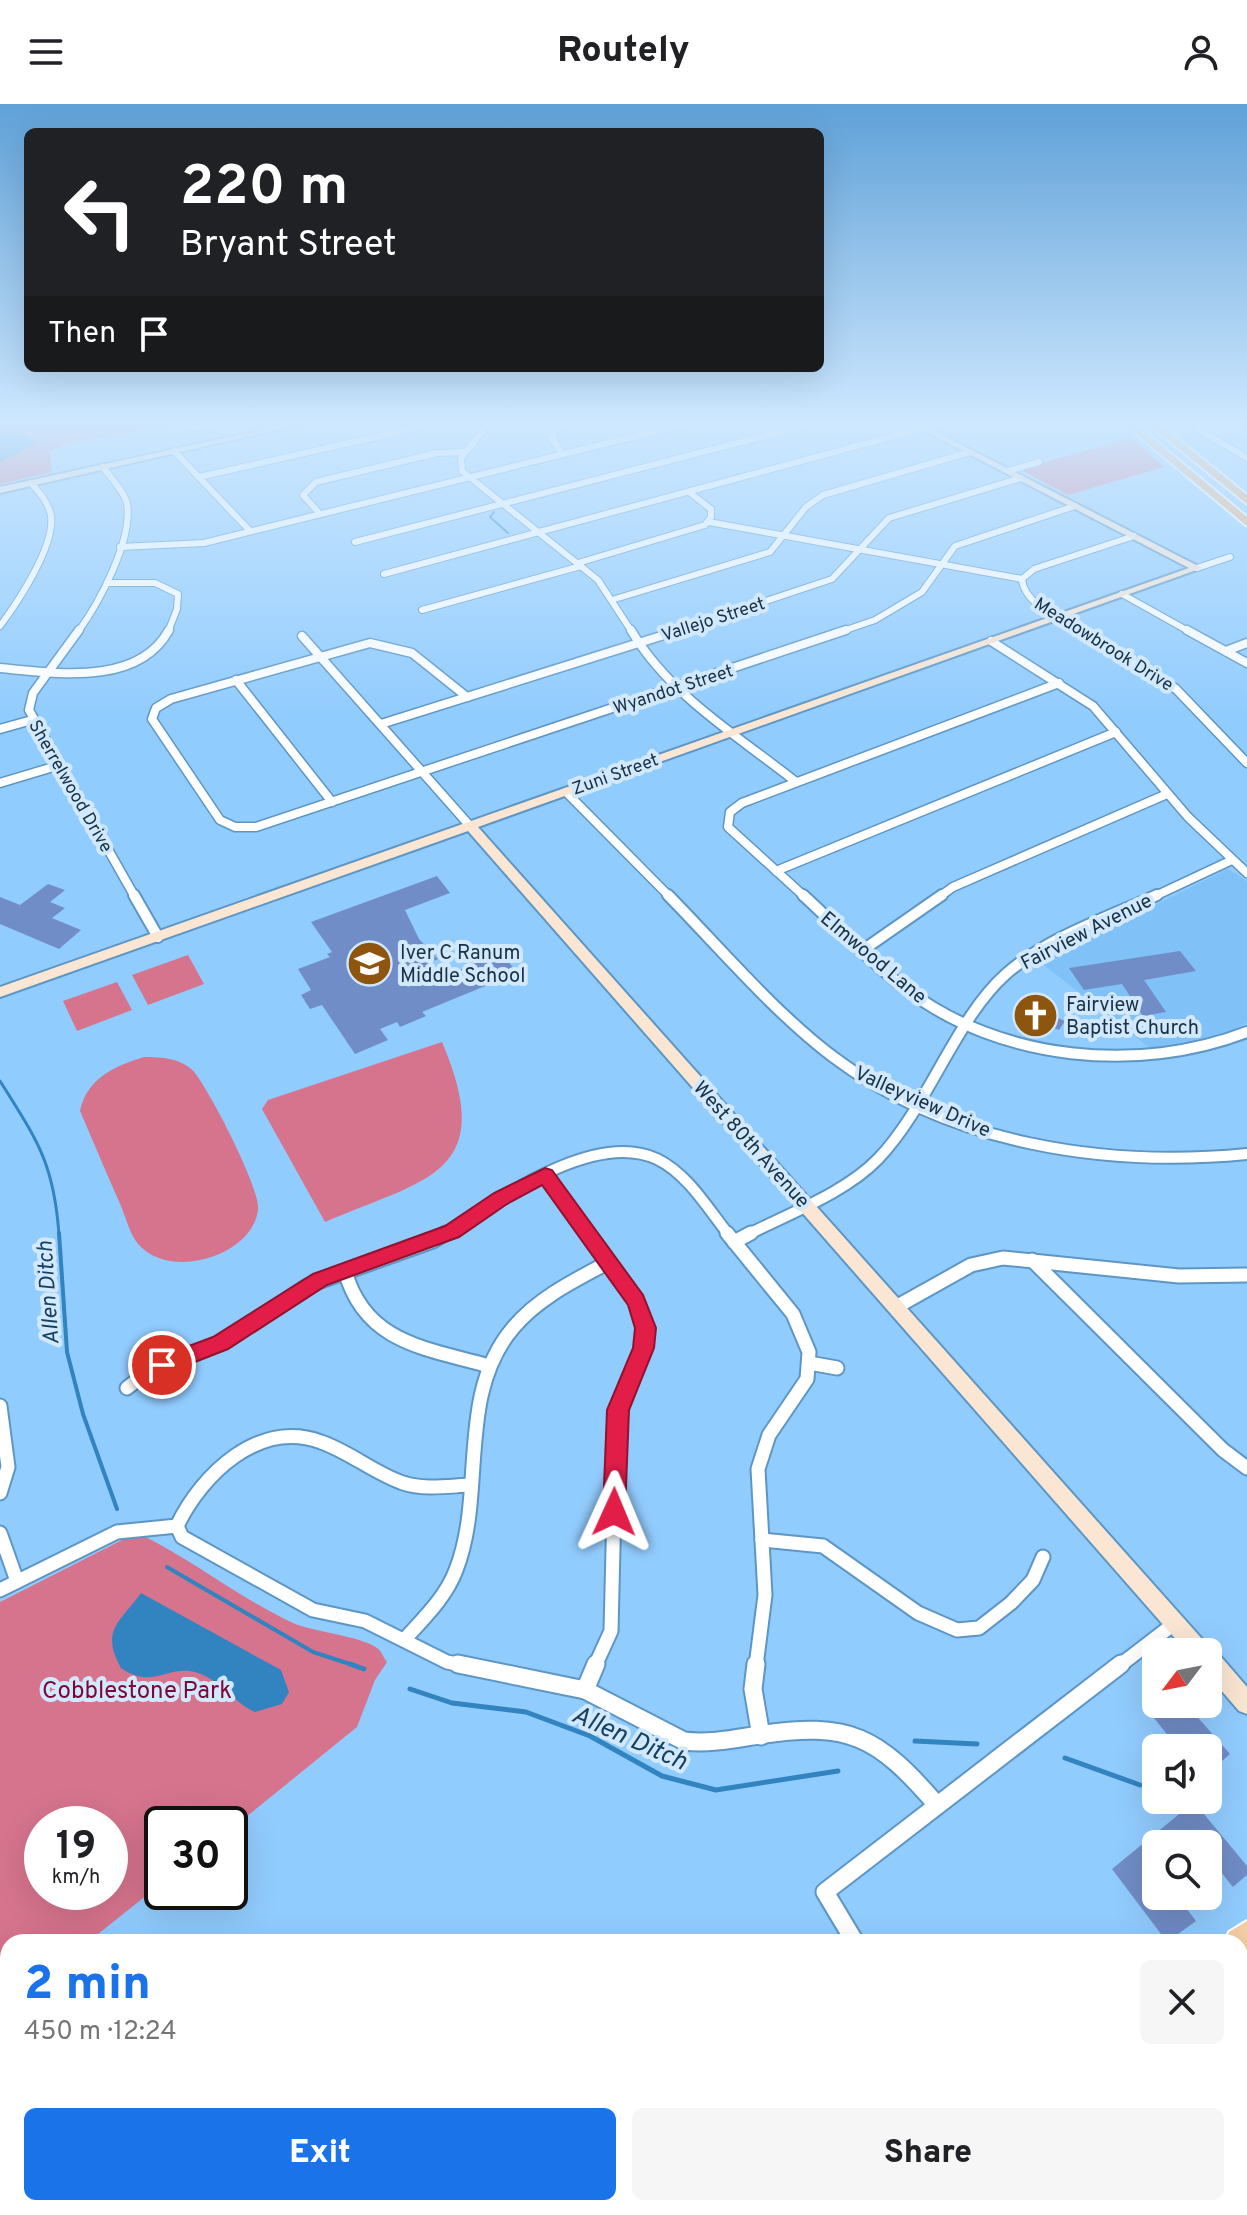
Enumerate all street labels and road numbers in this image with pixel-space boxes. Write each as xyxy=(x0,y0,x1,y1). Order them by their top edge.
street label: Vallejo Street xyxy=(659,593,768,648)
street label: Meadowbrook Drive xyxy=(1029,593,1177,697)
street label: Wyandot Street xyxy=(611,660,736,721)
street label: Sherrelwood Drive xyxy=(22,716,117,857)
street label: Zuni Street xyxy=(569,749,662,802)
street label: Fairview Avenue xyxy=(1017,888,1157,977)
street label: Elmwood Lane xyxy=(814,906,931,1011)
street label: Valleyview Drive xyxy=(850,1061,994,1144)
street label: West 80th Avenue xyxy=(687,1076,815,1214)

